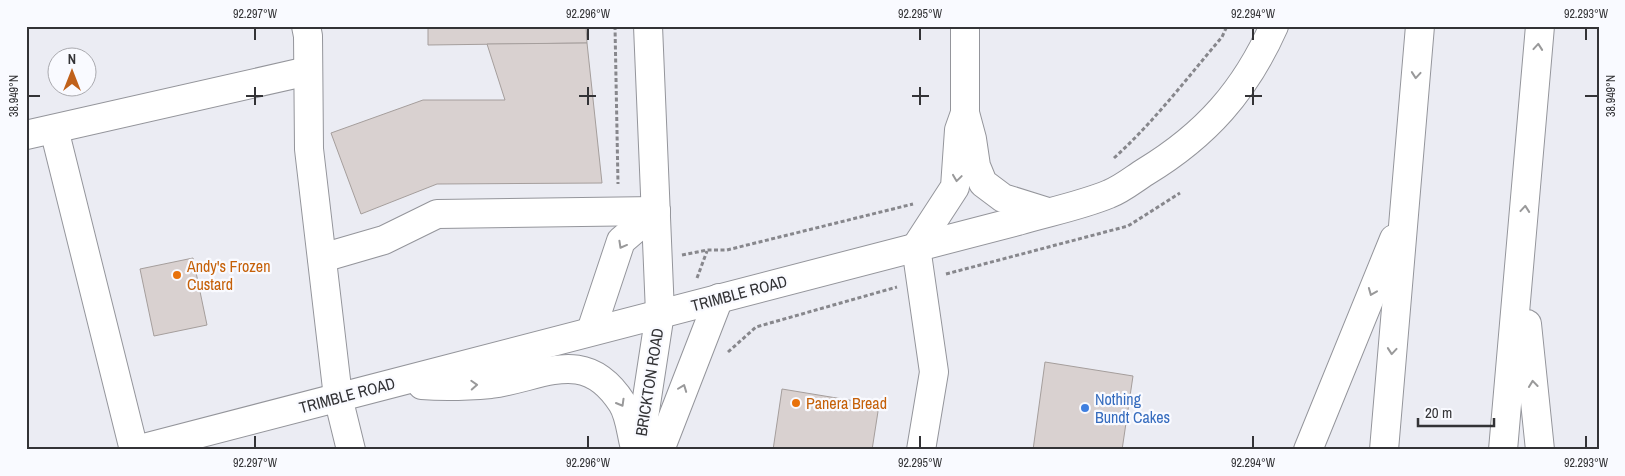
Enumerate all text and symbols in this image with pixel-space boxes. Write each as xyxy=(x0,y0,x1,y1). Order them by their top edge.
text: 92.297°W xyxy=(233,6,278,22)
text: 92.296°W xyxy=(566,6,611,22)
text: 92.295°W xyxy=(898,6,943,22)
text: 92.294°W xyxy=(1231,6,1276,22)
text: 92.293°W xyxy=(1564,6,1609,22)
one-way arrow xyxy=(1533,43,1544,51)
north arrow xyxy=(48,48,98,98)
text: N xyxy=(68,50,76,68)
one-way arrow xyxy=(1410,71,1421,79)
text: 38.949°N xyxy=(6,75,22,117)
text: 38.949°N xyxy=(1603,75,1619,117)
one-way arrow xyxy=(952,174,963,182)
one-way arrow xyxy=(1519,205,1530,213)
one-way arrow xyxy=(618,239,628,248)
place label: Andy's Frozen Custard xyxy=(186,255,270,295)
marker: Andy's Frozen Custard xyxy=(171,269,183,281)
street label: TRIMBLE ROAD xyxy=(689,270,789,316)
one-way arrow xyxy=(1368,288,1378,296)
street label: BRICKTON ROAD xyxy=(630,326,668,438)
one-way arrow xyxy=(1387,347,1398,355)
street label: TRIMBLE ROAD xyxy=(297,372,397,418)
one-way arrow xyxy=(470,379,478,390)
one-way arrow xyxy=(1528,380,1539,388)
one-way arrow xyxy=(677,384,687,392)
place label: Nothing Bundt Cakes xyxy=(1095,388,1170,428)
place label: Panera Bread xyxy=(806,392,887,414)
scale bar xyxy=(1418,396,1494,428)
marker: Panera Bread xyxy=(790,397,802,409)
one-way arrow xyxy=(614,398,624,407)
marker: Nothing Bundt Cakes xyxy=(1079,402,1091,414)
text: 20 m xyxy=(1425,402,1452,423)
text: 92.297°W xyxy=(233,455,278,471)
text: 92.296°W xyxy=(566,455,611,471)
text: 92.295°W xyxy=(898,455,943,471)
text: 92.294°W xyxy=(1231,455,1276,471)
text: 92.293°W xyxy=(1564,455,1609,471)

